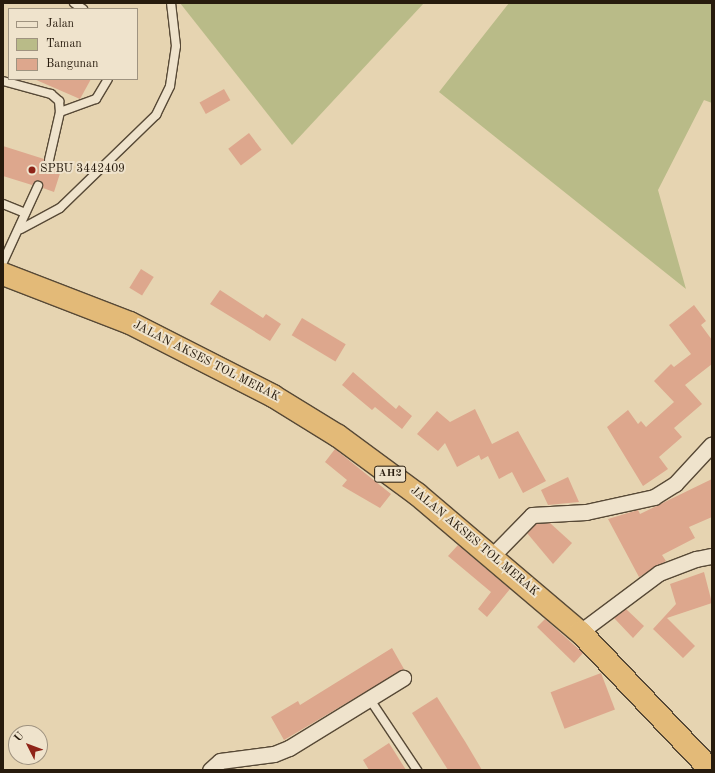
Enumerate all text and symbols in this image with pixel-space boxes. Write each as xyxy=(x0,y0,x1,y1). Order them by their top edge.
legend xyxy=(8,8,138,80)
text: Jalan xyxy=(46,18,74,30)
text: Taman xyxy=(46,38,82,50)
text: Bangunan xyxy=(46,58,98,70)
place label: SPBU 3442409 xyxy=(40,163,125,177)
marker: SPBU 3442409 xyxy=(27,165,37,175)
street label: JALAN AKSES TOL MERAK xyxy=(130,319,282,405)
road number: AH2 xyxy=(374,465,406,483)
street label: JALAN AKSES TOL MERAK xyxy=(407,484,541,600)
north arrow xyxy=(8,725,48,765)
text: U xyxy=(12,730,26,744)

